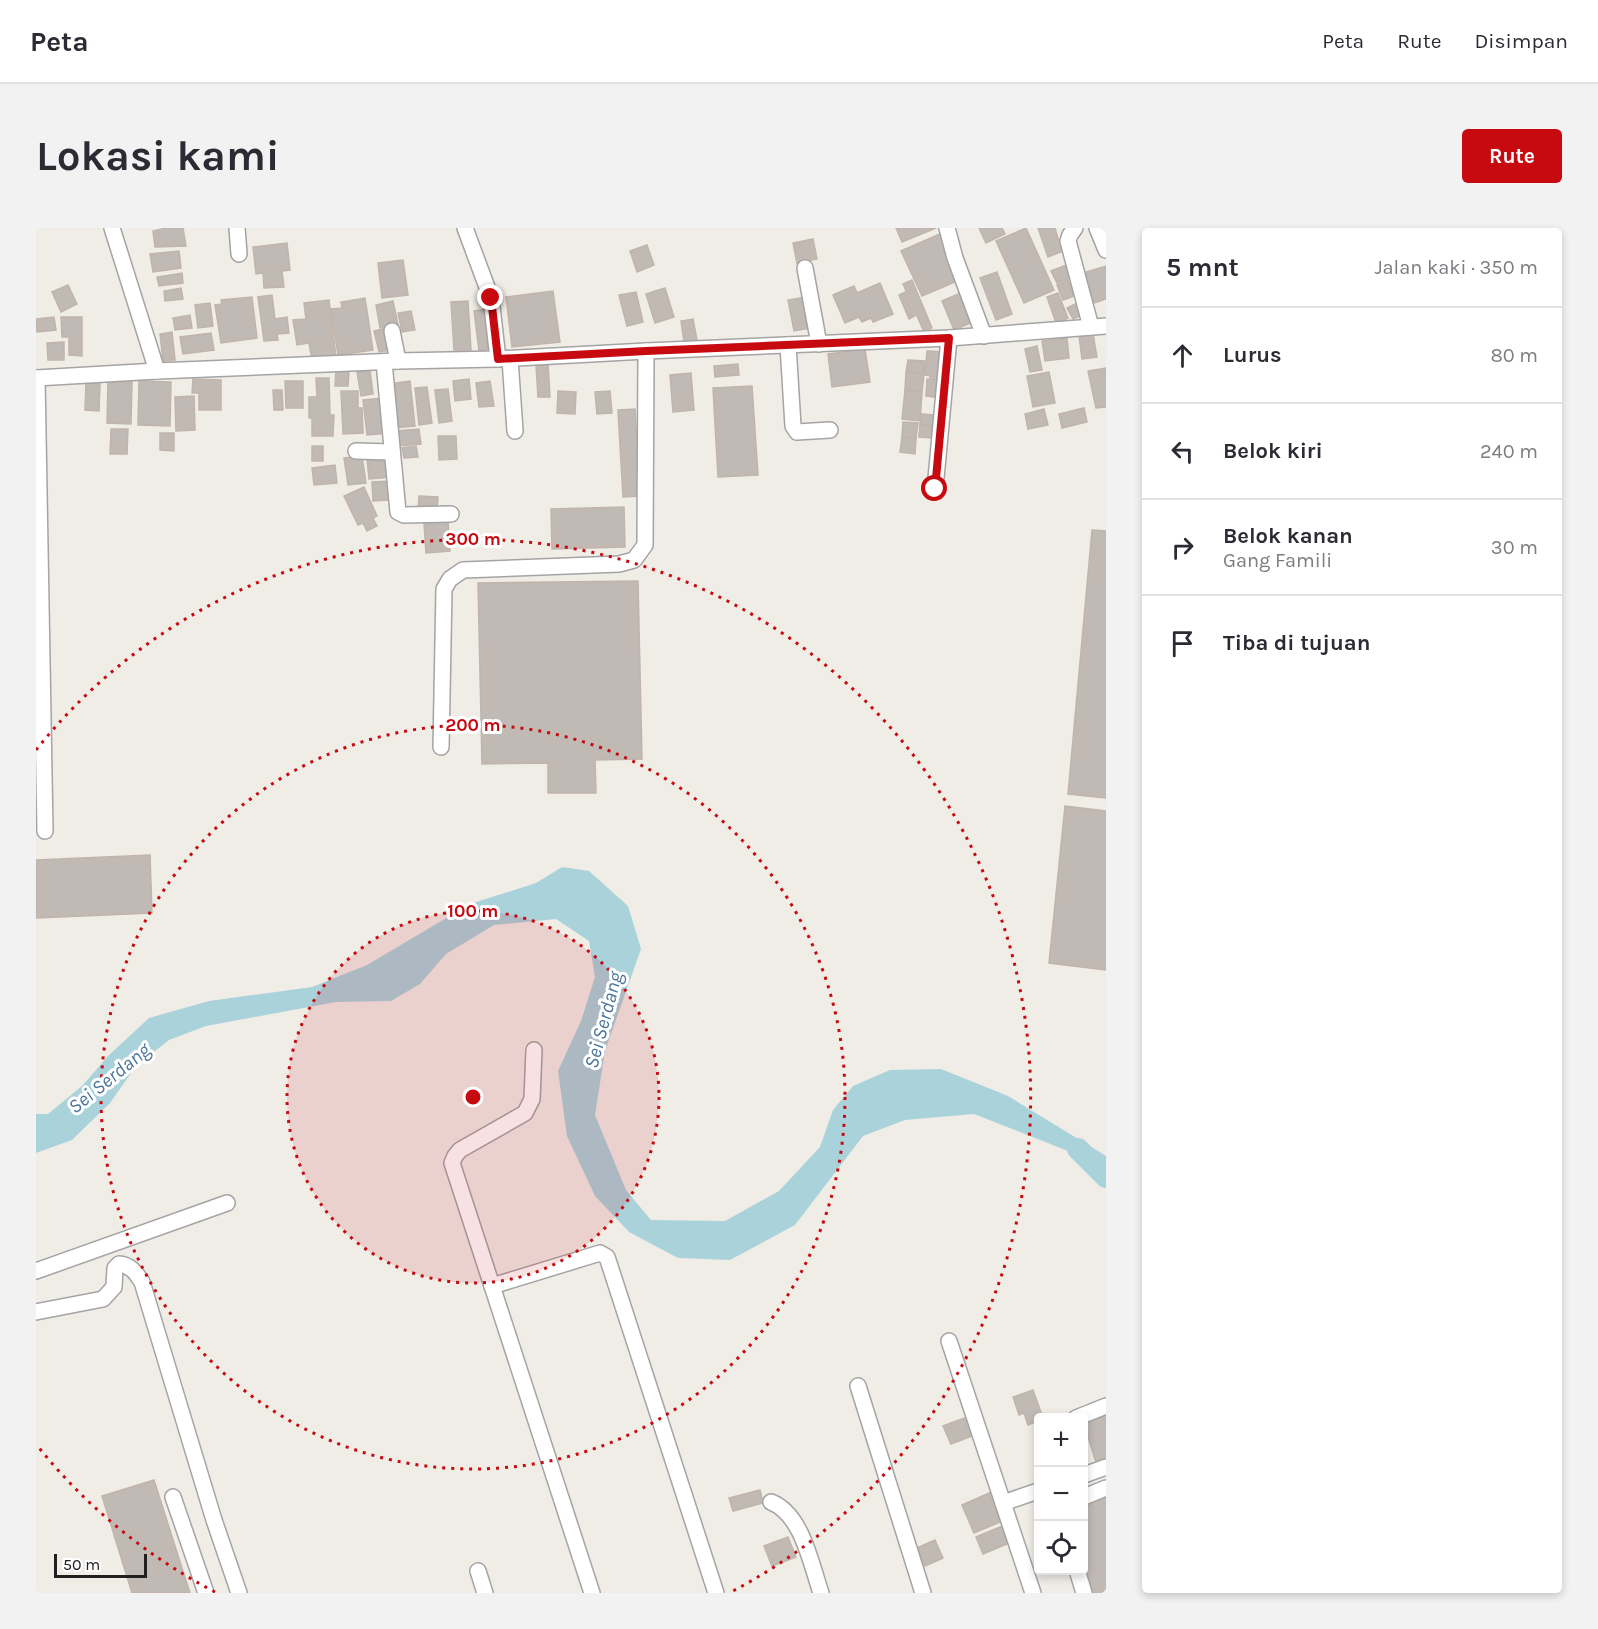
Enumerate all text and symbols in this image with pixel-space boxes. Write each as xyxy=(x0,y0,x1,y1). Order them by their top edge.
text: Peta xyxy=(30,25,89,58)
text: Peta xyxy=(1322,29,1364,53)
text: Rute xyxy=(1397,29,1441,53)
text: Disimpan xyxy=(1474,29,1568,53)
button: Rute xyxy=(1462,129,1562,183)
text: Lokasi kami xyxy=(36,131,280,181)
text: 5 mnt xyxy=(1166,252,1239,283)
text: Jalan kaki · 350 m xyxy=(1374,256,1538,279)
route end xyxy=(477,284,503,310)
icon: ahead xyxy=(1166,339,1199,372)
text: Lurus xyxy=(1223,342,1282,368)
text: 80 m xyxy=(1490,344,1538,367)
icon: left xyxy=(1166,435,1199,468)
text: Belok kiri xyxy=(1223,438,1323,464)
text: 240 m xyxy=(1480,440,1538,463)
route start xyxy=(921,475,947,501)
text: Belok kanan xyxy=(1223,523,1353,549)
text: 300 m xyxy=(445,528,501,550)
icon: right xyxy=(1166,531,1199,564)
text: 30 m xyxy=(1491,536,1538,559)
text: Gang Famili xyxy=(1223,549,1332,572)
icon: arrive xyxy=(1166,627,1199,660)
text: Tiba di tujuan xyxy=(1223,630,1370,656)
text: 200 m xyxy=(445,714,501,736)
text: 100 m xyxy=(448,900,498,922)
water label: Sei Serdang xyxy=(580,969,628,1071)
water label: Sei Serdang xyxy=(64,1038,156,1118)
centre of rings xyxy=(463,1087,483,1107)
map controls xyxy=(1034,1413,1088,1575)
button: + xyxy=(1034,1413,1088,1467)
button: − xyxy=(1034,1467,1088,1521)
button: locate xyxy=(1034,1521,1088,1575)
scale bar xyxy=(54,1551,147,1578)
text: 50 m xyxy=(63,1555,100,1574)

